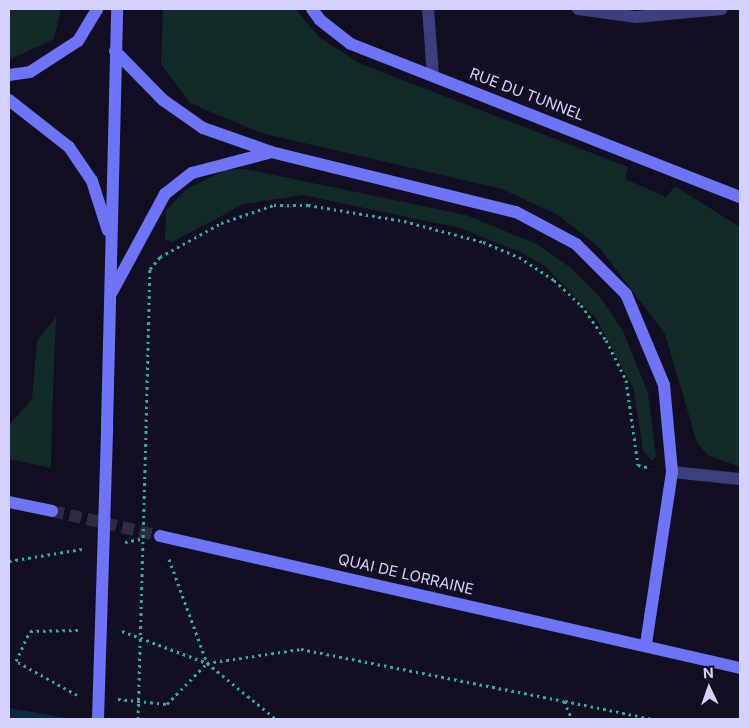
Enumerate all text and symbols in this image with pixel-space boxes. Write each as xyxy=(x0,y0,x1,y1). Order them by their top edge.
street label: RUE DU TUNNEL xyxy=(467,64,587,124)
street label: QUAI DE LORRAINE xyxy=(336,550,476,598)
north arrow xyxy=(684,663,734,713)
text: N xyxy=(702,664,714,681)

